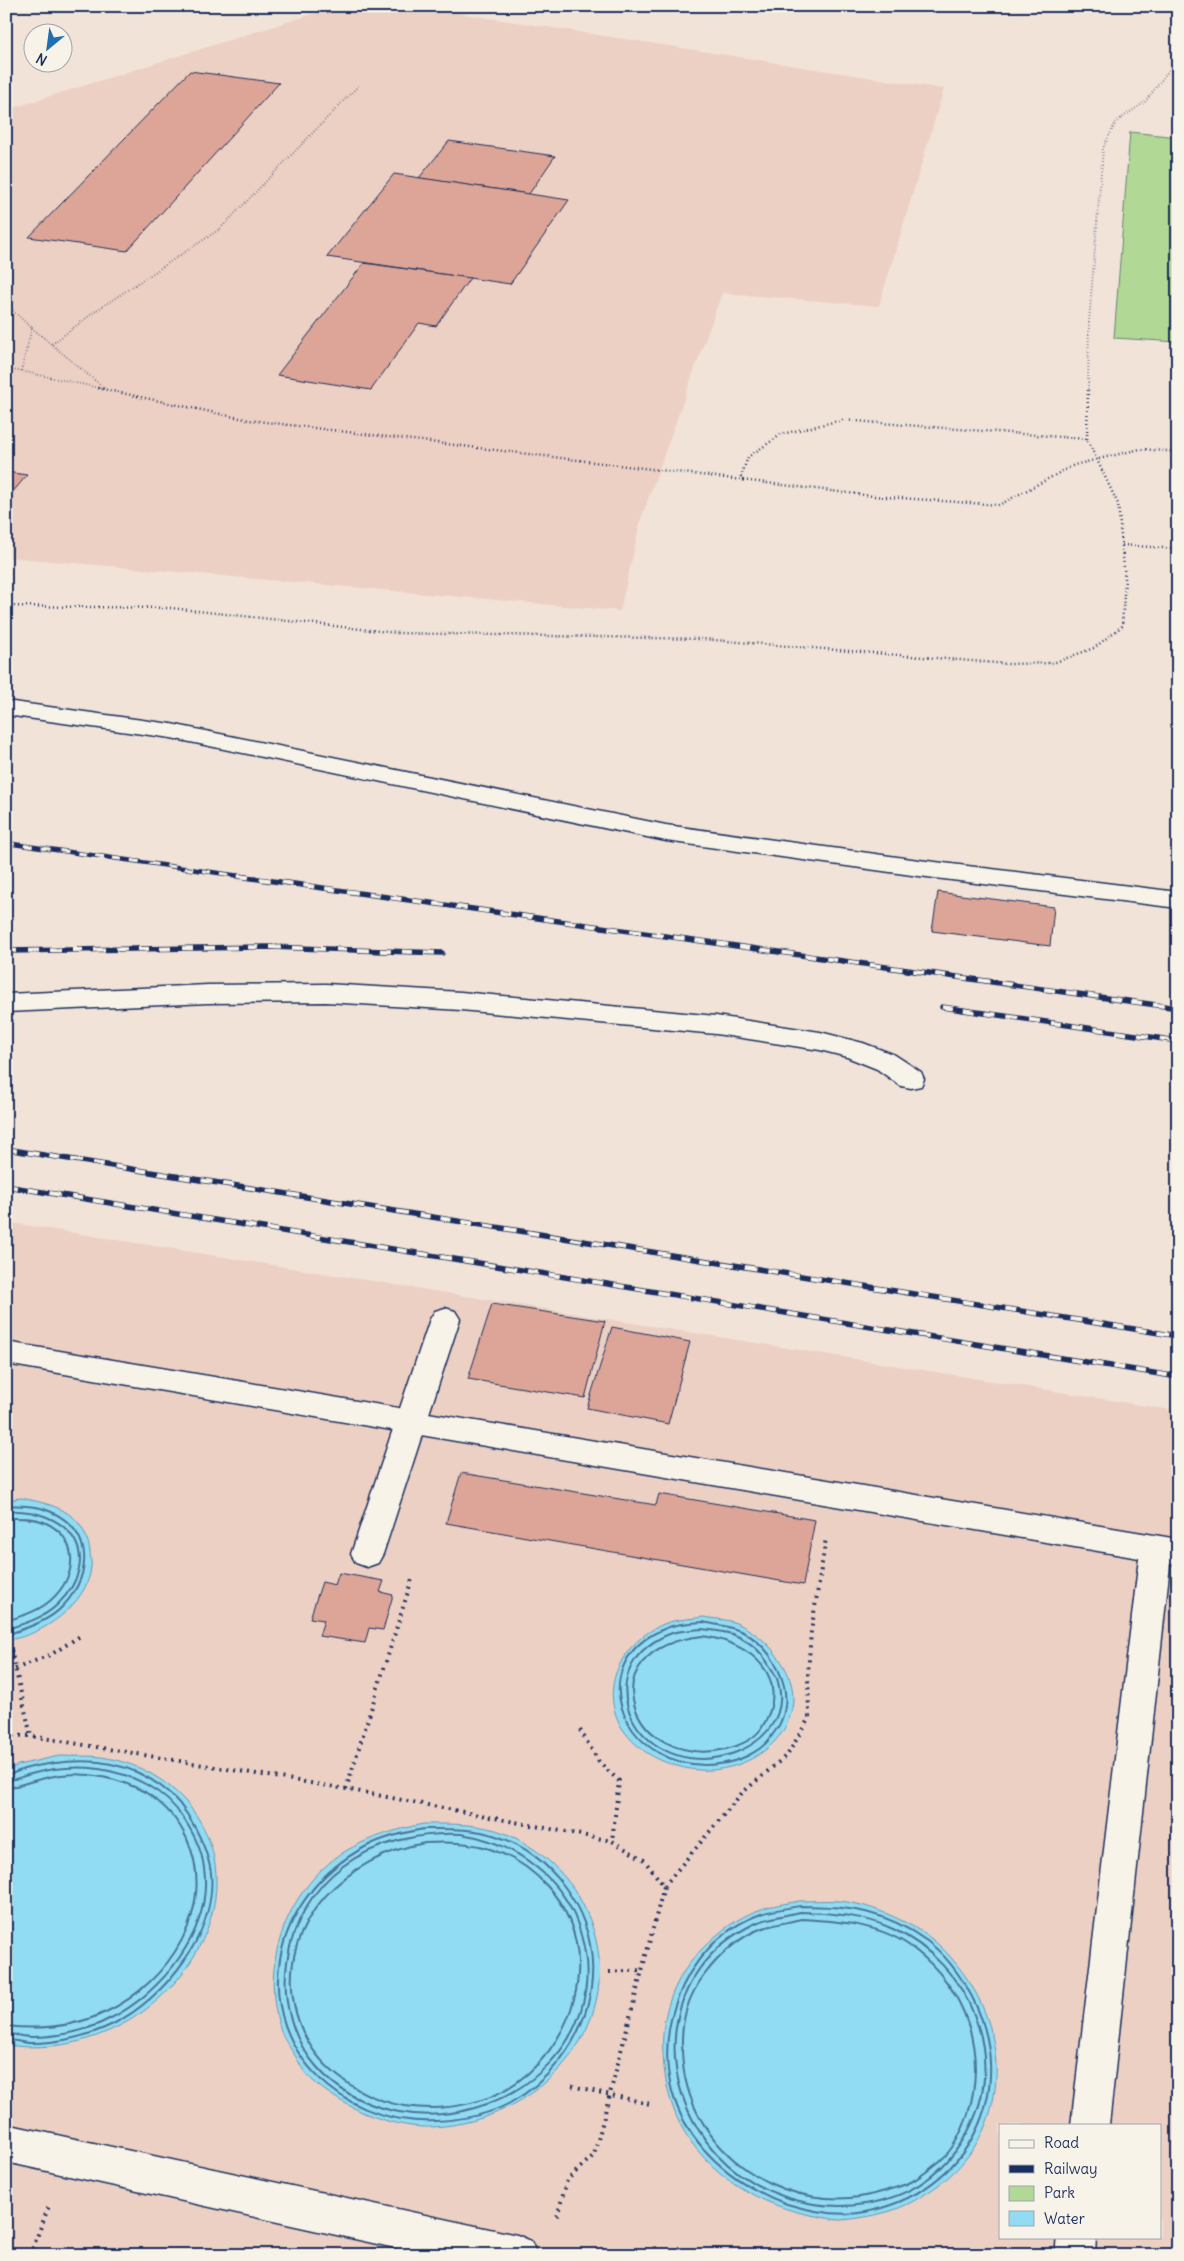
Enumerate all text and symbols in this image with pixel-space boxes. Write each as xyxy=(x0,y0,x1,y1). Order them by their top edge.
north arrow xyxy=(22,22,72,72)
text: N xyxy=(33,49,50,70)
legend xyxy=(999,2124,1162,2238)
text: Road xyxy=(1044,2133,1079,2152)
text: Railway xyxy=(1044,2159,1098,2178)
text: Park xyxy=(1044,2183,1075,2202)
text: Water xyxy=(1044,2209,1085,2228)

